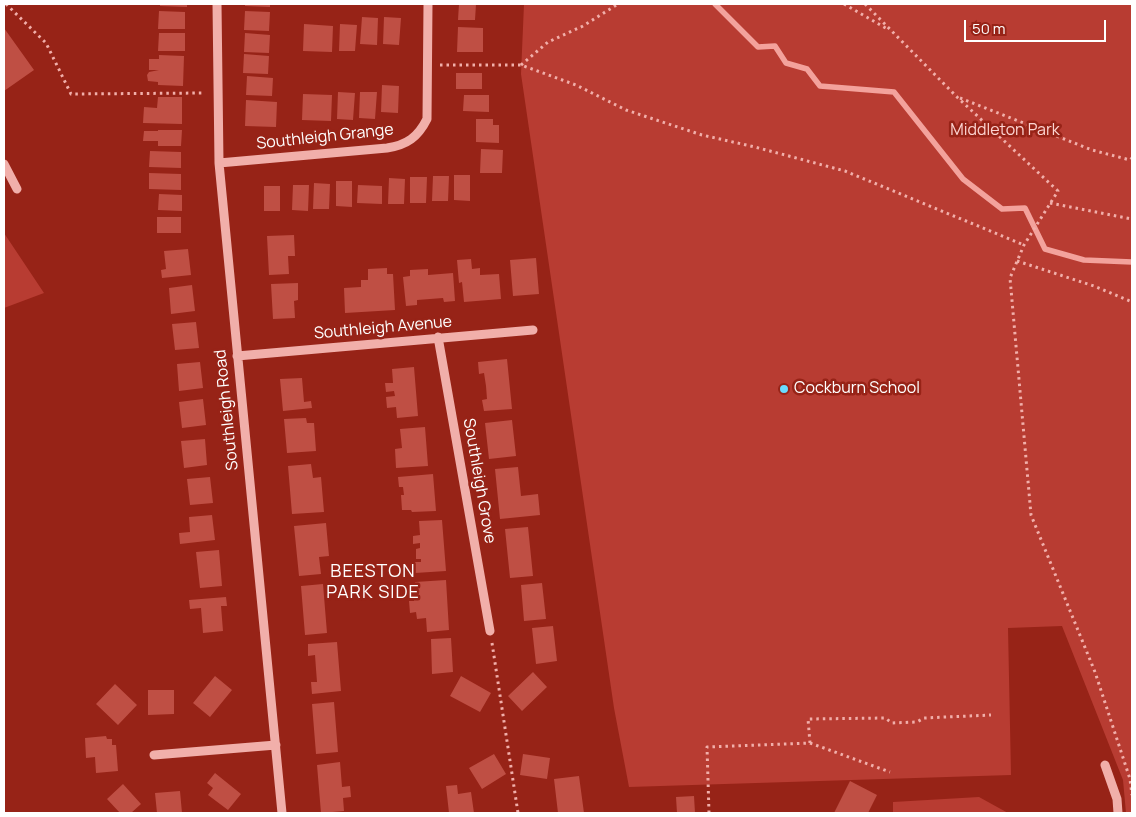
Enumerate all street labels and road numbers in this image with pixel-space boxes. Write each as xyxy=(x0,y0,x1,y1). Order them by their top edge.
street label: Southleigh Grange xyxy=(256,120,394,154)
street label: Southleigh Avenue xyxy=(313,312,453,344)
street label: Southleigh Road xyxy=(211,348,243,472)
street label: Southleigh Grove xyxy=(459,417,499,545)

